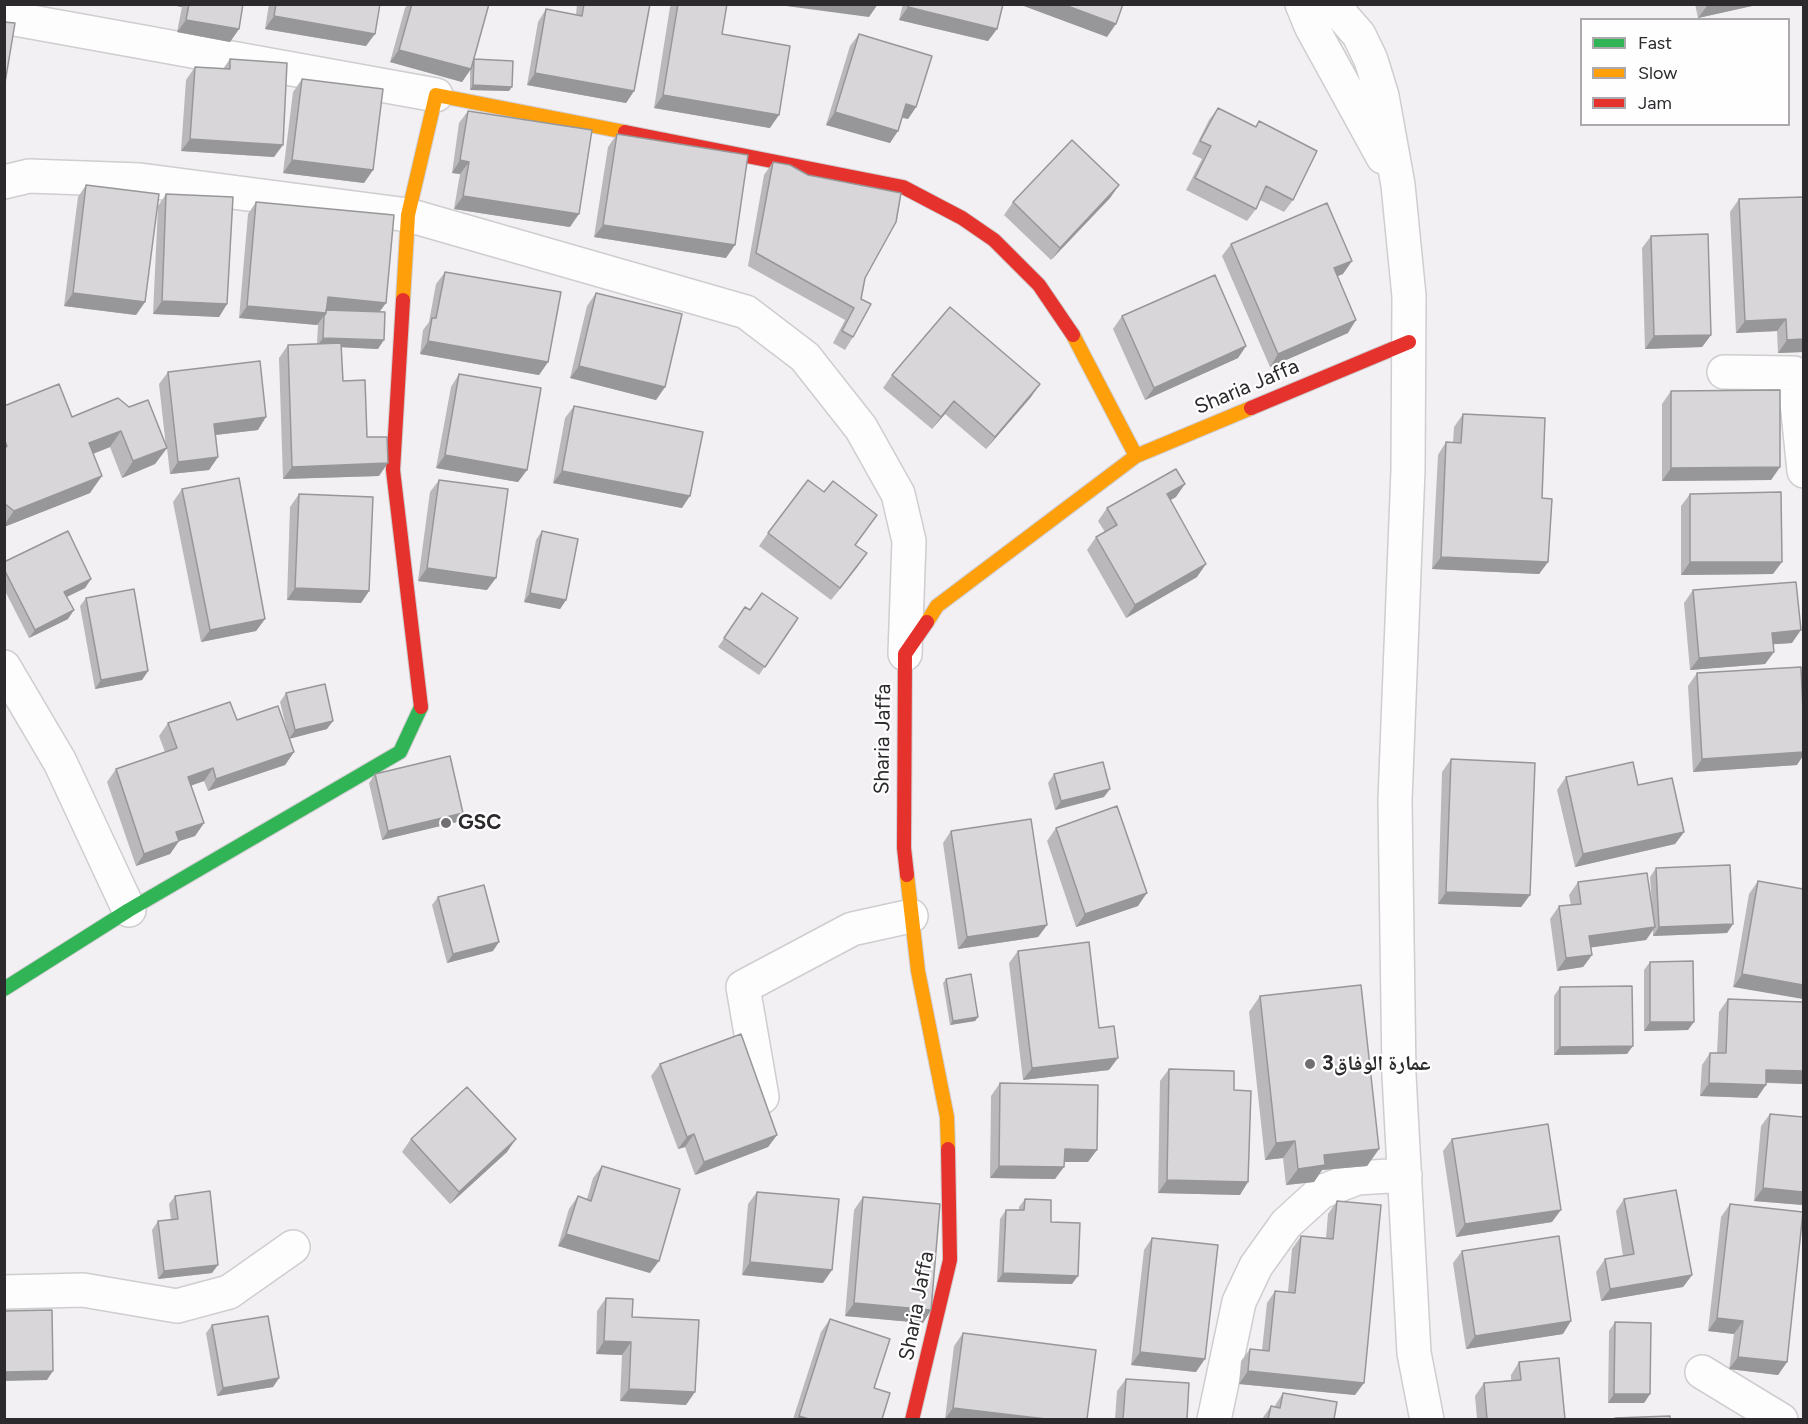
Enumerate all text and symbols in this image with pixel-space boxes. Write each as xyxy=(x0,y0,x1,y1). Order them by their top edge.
legend xyxy=(1580,18,1790,126)
text: Fast xyxy=(1638,32,1672,54)
text: Slow xyxy=(1638,62,1677,84)
text: Jam xyxy=(1638,92,1672,114)
street label: Sharia Jaffa xyxy=(1191,354,1303,420)
street label: Sharia Jaffa xyxy=(869,683,897,795)
place label: GSC xyxy=(458,810,502,836)
marker: GSC xyxy=(439,816,453,830)
place label: عمارة الوفاق3 xyxy=(1322,1051,1431,1077)
marker: عمارة الوفاق3 xyxy=(1303,1057,1317,1071)
street label: Sharia Jaffa xyxy=(894,1249,940,1363)

